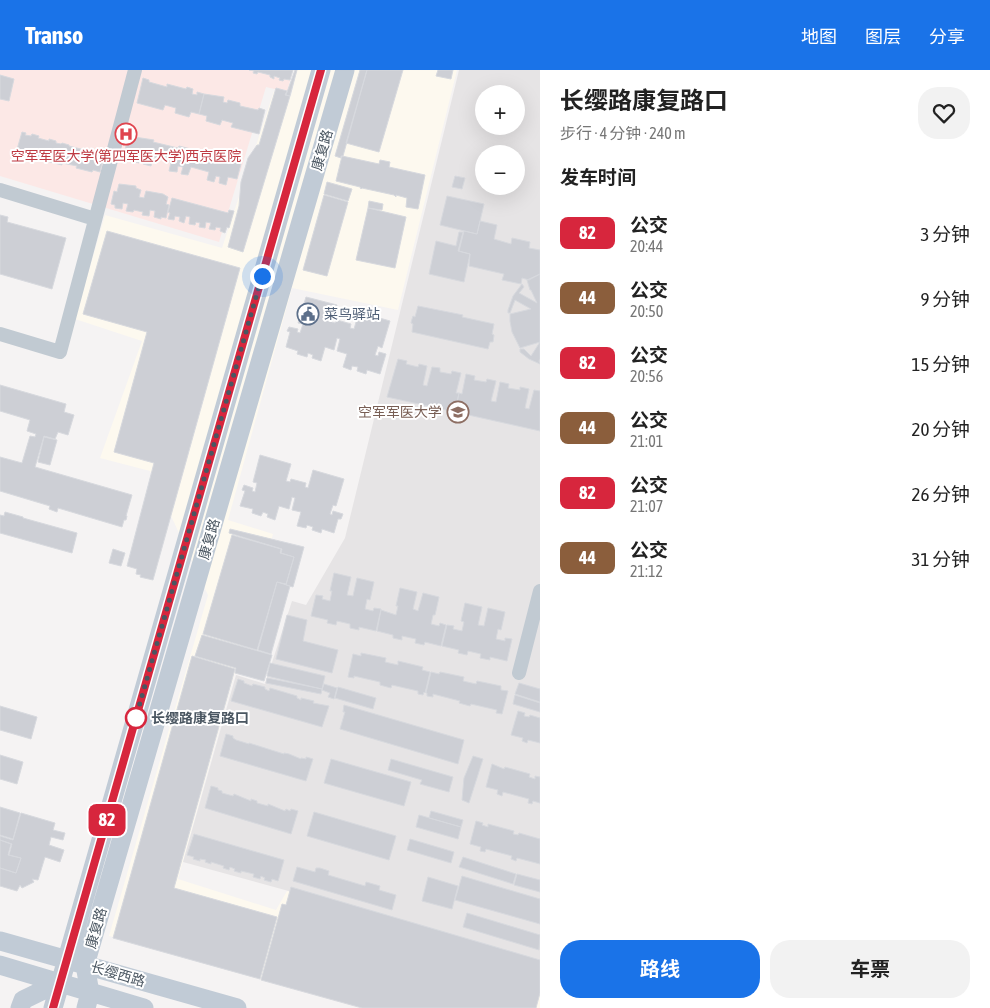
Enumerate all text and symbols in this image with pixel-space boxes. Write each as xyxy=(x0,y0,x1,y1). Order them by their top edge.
text: Transo xyxy=(25,22,83,49)
text: 地图 xyxy=(801,26,837,47)
text: 图层 xyxy=(865,26,901,47)
text: 分享 xyxy=(929,26,965,47)
map controls xyxy=(475,85,525,195)
button: + xyxy=(475,85,525,135)
text: 长缨路康复路口 xyxy=(560,87,728,114)
button: heart xyxy=(918,87,970,139)
hospital icon: 空军军医大学(第四军医大学)西京医院 xyxy=(114,122,138,146)
text: 步行 · 4 分钟 · 240 m xyxy=(560,124,686,142)
street label: 康复路 xyxy=(309,128,335,172)
button: − xyxy=(475,145,525,195)
place label: 空军军医大学(第四军医大学)西京医院 xyxy=(11,148,241,164)
text: 发车时间 xyxy=(560,166,636,188)
text: 公交 xyxy=(630,214,668,236)
text: 82 xyxy=(579,222,596,243)
text: 3 分钟 xyxy=(920,223,970,245)
text: 20:44 xyxy=(630,237,663,255)
your location xyxy=(250,264,275,289)
text: 公交 xyxy=(630,279,668,301)
text: 44 xyxy=(579,287,596,308)
text: 9 分钟 xyxy=(920,288,970,310)
public building icon: 菜鸟驿站 xyxy=(296,302,320,326)
text: 20:50 xyxy=(630,302,663,320)
place label: 菜鸟驿站 xyxy=(324,306,380,322)
text: 公交 xyxy=(630,344,668,366)
text: 82 xyxy=(579,352,596,373)
text: 15 分钟 xyxy=(912,353,970,375)
text: 20:56 xyxy=(630,367,663,385)
school or university icon: 空军军医大学 xyxy=(446,400,470,424)
place label: 空军军医大学 xyxy=(358,404,442,420)
text: 公交 xyxy=(630,409,668,431)
text: 44 xyxy=(579,417,596,438)
text: 20 分钟 xyxy=(912,418,970,440)
text: 21:01 xyxy=(630,432,663,450)
text: 公交 xyxy=(630,474,668,496)
text: 82 xyxy=(579,482,596,503)
text: 26 分钟 xyxy=(912,483,970,505)
text: 21:07 xyxy=(630,497,663,515)
street label: 康复路 xyxy=(196,517,222,561)
text: 公交 xyxy=(630,539,668,561)
text: 44 xyxy=(579,547,596,568)
text: 31 分钟 xyxy=(912,548,970,570)
text: 21:12 xyxy=(630,562,663,580)
marker: 长缨路康复路口 xyxy=(125,707,147,729)
place label: 长缨路康复路口 xyxy=(151,710,249,726)
line badge: 82 xyxy=(84,804,130,836)
text: 82 xyxy=(99,809,115,830)
street label: 康复路 xyxy=(83,906,109,950)
button: 路线 xyxy=(560,940,760,998)
button: 车票 xyxy=(770,940,970,998)
street label: 长缨西路 xyxy=(89,959,147,989)

